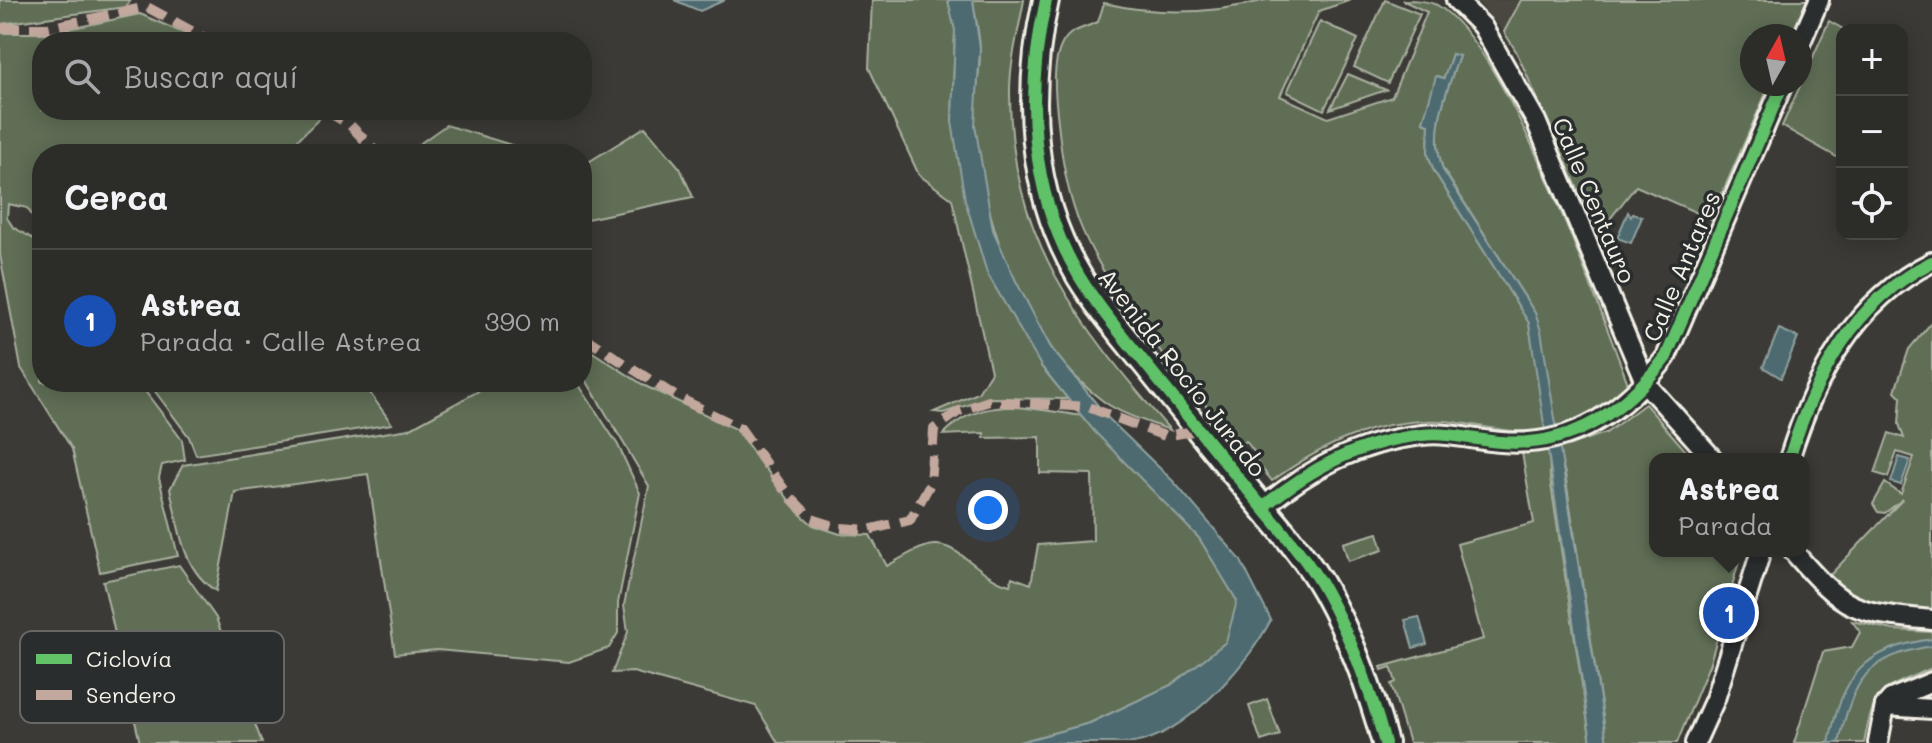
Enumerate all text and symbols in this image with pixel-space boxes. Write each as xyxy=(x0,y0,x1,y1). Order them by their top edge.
north arrow xyxy=(1740,24,1812,96)
map controls xyxy=(1836,24,1908,240)
button: + xyxy=(1836,24,1908,96)
search box xyxy=(32,32,592,120)
icon: search xyxy=(60,54,104,98)
text: Buscar aquí xyxy=(124,56,298,96)
button: − xyxy=(1836,96,1908,168)
street label: Calle Centauro xyxy=(1546,113,1644,287)
button: locate xyxy=(1836,168,1908,240)
text: Cerca xyxy=(64,174,168,219)
street label: Calle Antares xyxy=(1635,186,1727,346)
street label: Avenida Rocío Jurado xyxy=(1092,262,1274,482)
text: Astrea xyxy=(140,284,241,324)
text: 1 xyxy=(84,304,96,338)
text: 390 m xyxy=(484,304,560,338)
text: Parada · Calle Astrea xyxy=(140,324,422,358)
popup xyxy=(1649,453,1809,557)
text: Astrea xyxy=(1678,468,1780,508)
your location xyxy=(968,490,1008,530)
text: Parada xyxy=(1678,508,1772,542)
pin: 1 xyxy=(1703,583,1755,643)
legend xyxy=(20,631,284,723)
text: Ciclovía xyxy=(86,644,172,673)
text: Sendero xyxy=(86,680,176,709)

